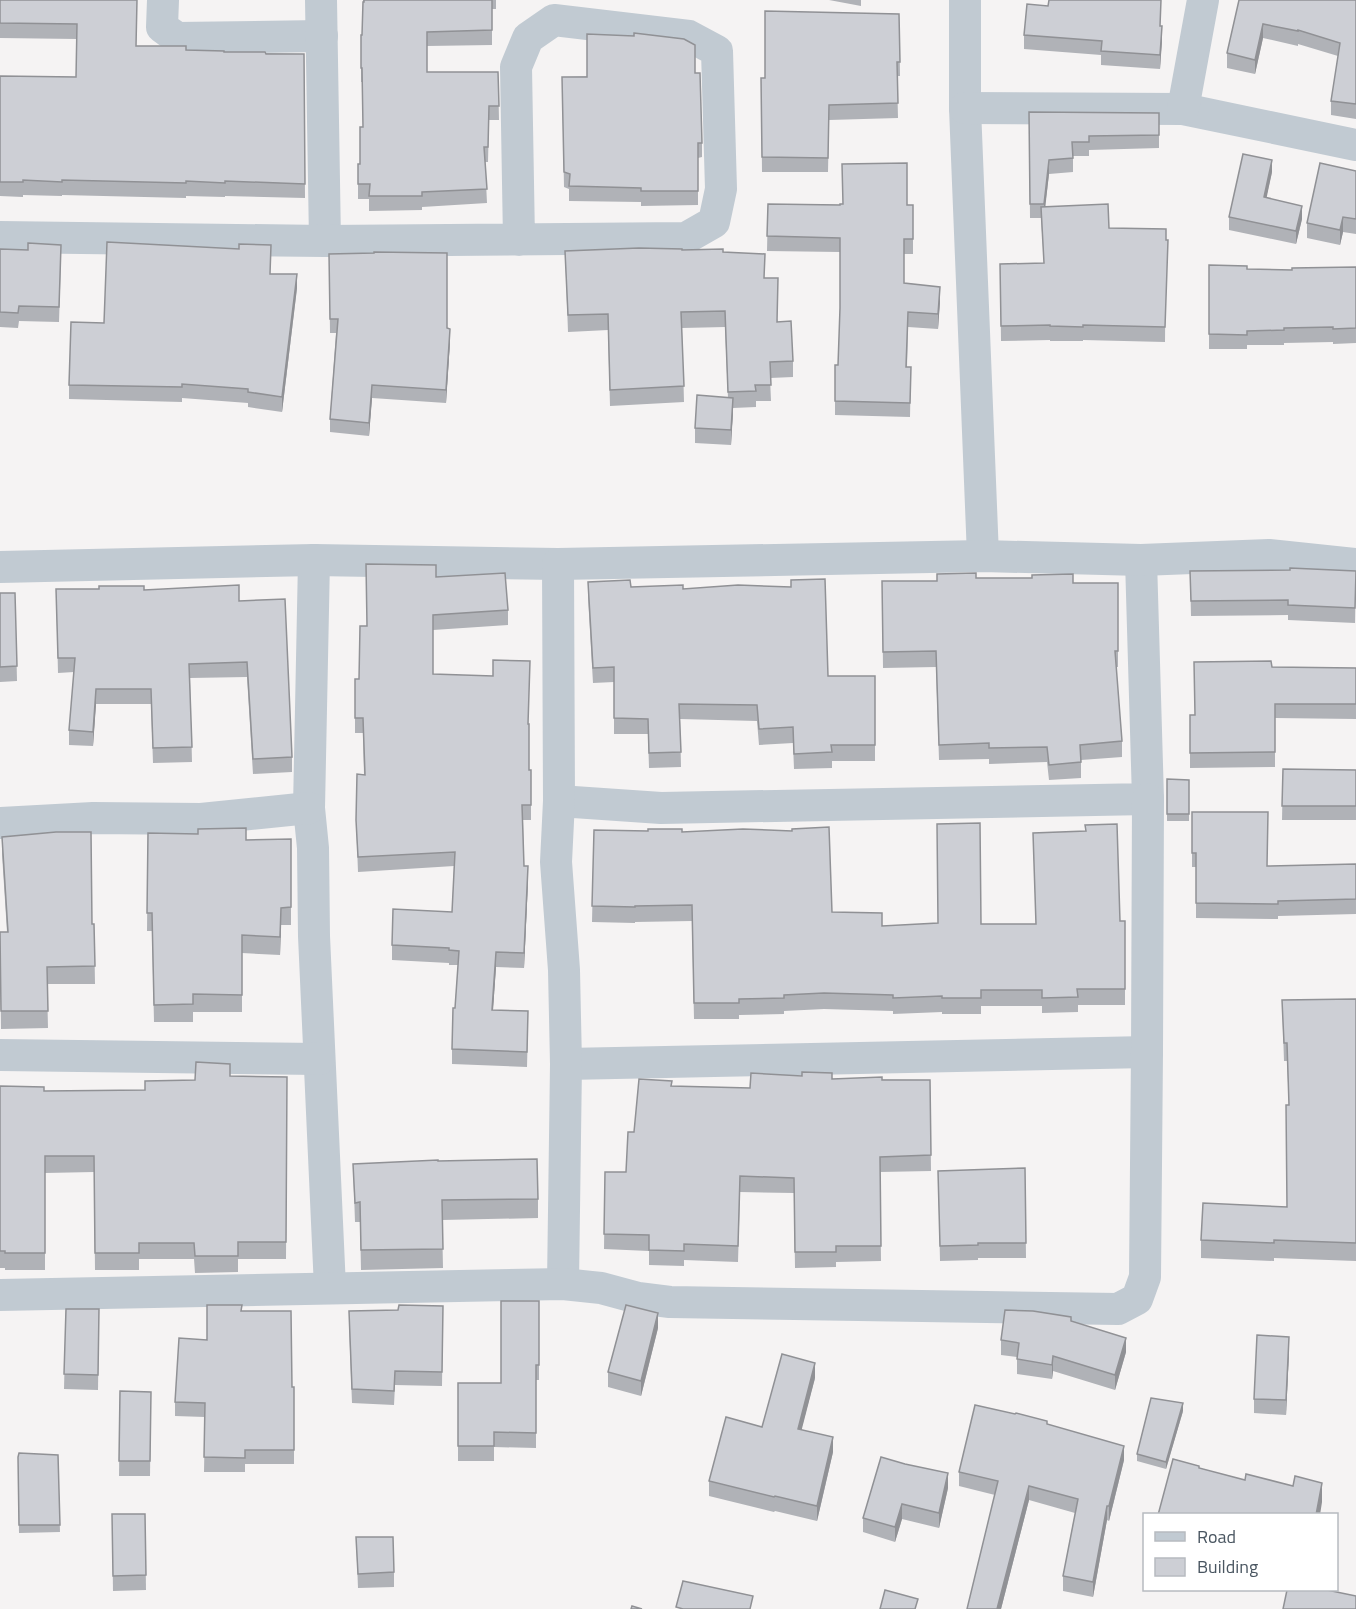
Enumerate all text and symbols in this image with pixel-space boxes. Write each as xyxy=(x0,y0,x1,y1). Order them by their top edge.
legend xyxy=(1143,1513,1338,1591)
text: Road xyxy=(1197,1523,1236,1550)
text: Building xyxy=(1197,1553,1258,1580)

